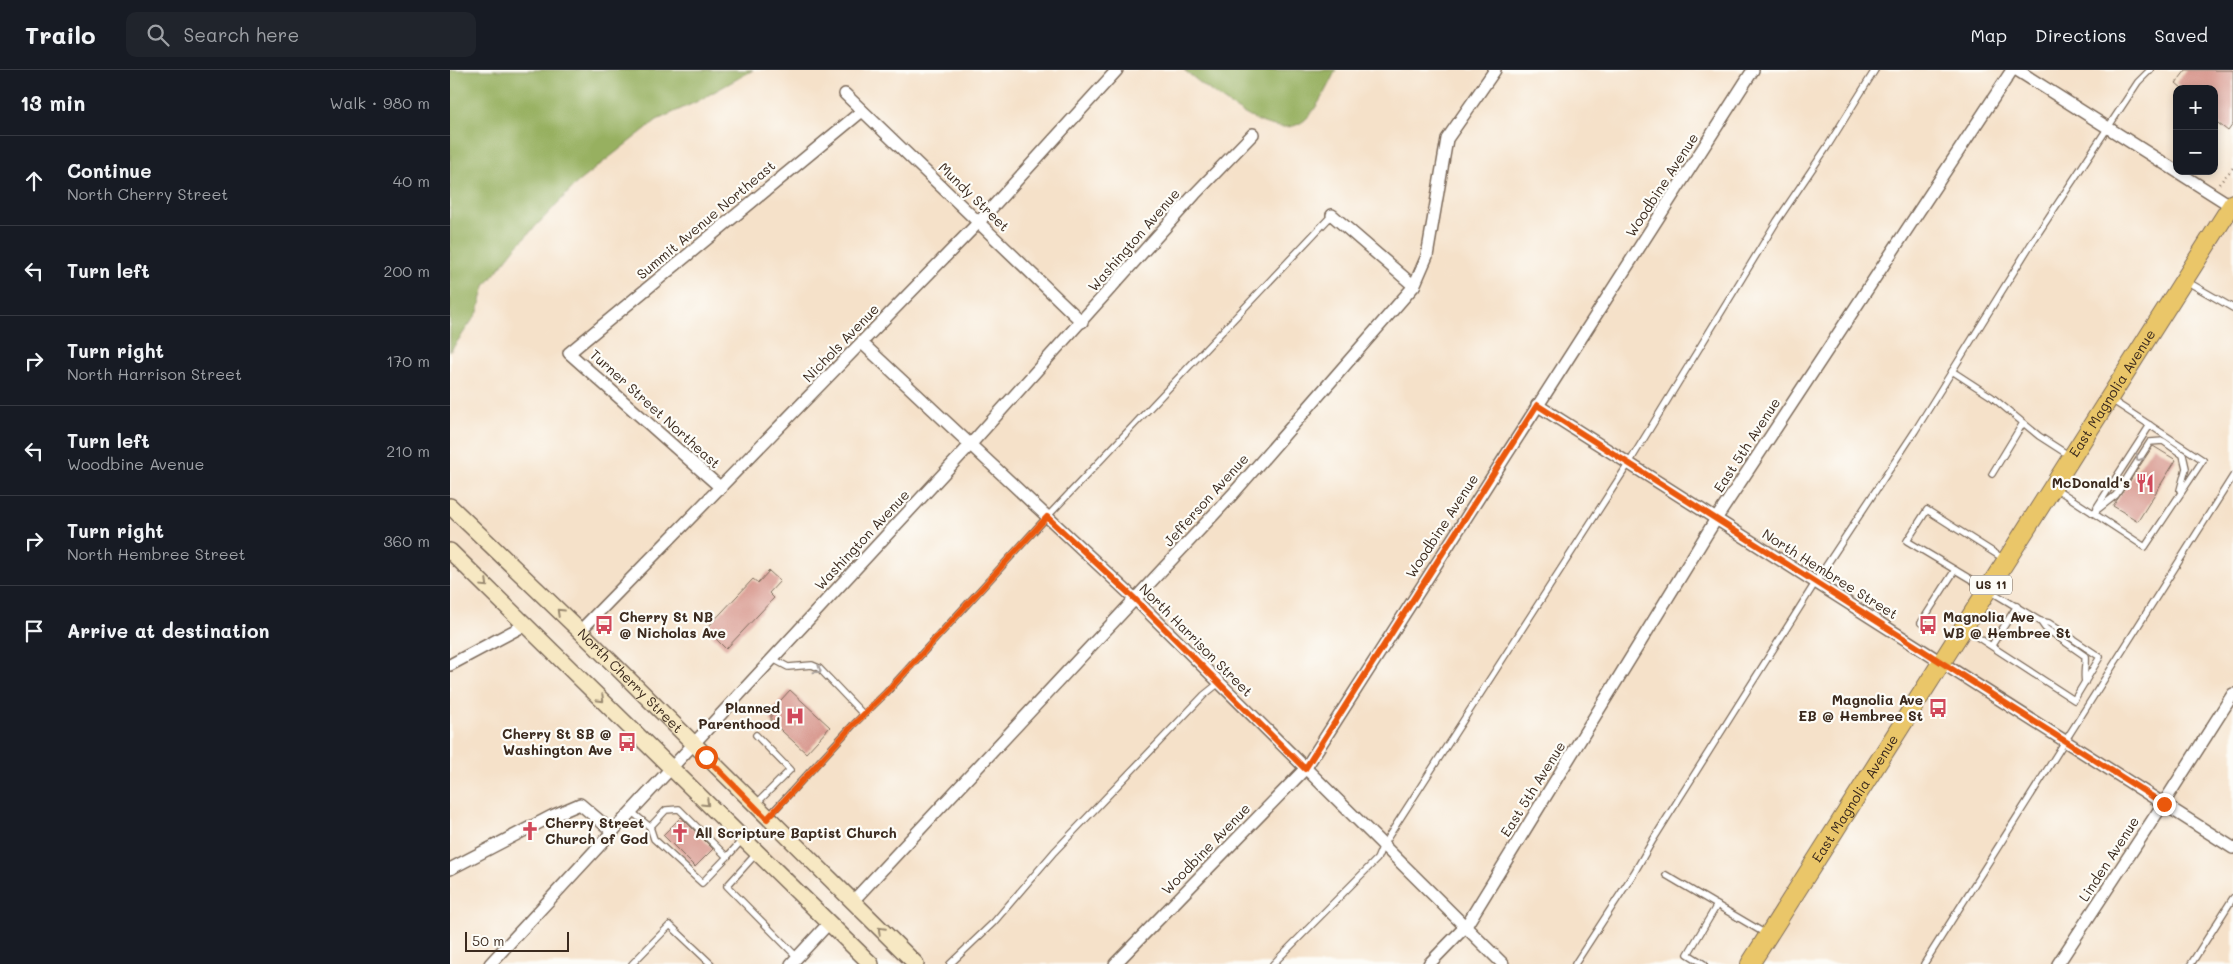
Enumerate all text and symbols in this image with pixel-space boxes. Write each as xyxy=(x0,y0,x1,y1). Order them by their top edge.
search box xyxy=(126,12,476,57)
text: Trailo xyxy=(25,19,96,50)
icon: search xyxy=(144,21,172,49)
text: Search here xyxy=(184,22,299,47)
text: Map xyxy=(1970,23,2007,47)
text: Directions xyxy=(2035,23,2127,47)
text: Saved xyxy=(2155,23,2208,47)
map controls xyxy=(2173,85,2218,175)
button: + xyxy=(2173,85,2218,130)
text: 13 min xyxy=(20,89,85,116)
text: Walk · 980 m xyxy=(329,92,430,113)
street label: Woodbine Avenue xyxy=(1621,129,1702,240)
button: − xyxy=(2173,130,2218,175)
street label: Summit Avenue Northeast xyxy=(632,156,779,283)
text: Continue xyxy=(67,158,152,183)
street label: Mundy Street xyxy=(935,158,1014,235)
icon: ahead xyxy=(20,167,48,195)
text: 40 m xyxy=(393,170,430,191)
text: North Cherry Street xyxy=(67,183,228,204)
street label: Washington Avenue xyxy=(1083,184,1184,295)
icon: left xyxy=(20,257,48,285)
text: Turn left xyxy=(67,258,150,283)
text: 200 m xyxy=(383,260,430,281)
street label: Nichols Avenue xyxy=(798,299,883,386)
street label: East Magnolia Avenue xyxy=(2064,325,2159,460)
text: Turn right xyxy=(67,338,164,363)
street label: Turner Street Northeast xyxy=(586,345,725,472)
icon: right xyxy=(20,347,48,375)
text: 170 m xyxy=(386,350,430,371)
text: North Harrison Street xyxy=(67,363,242,384)
street label: East 5th Avenue xyxy=(1709,394,1784,496)
text: Turn left xyxy=(67,428,150,453)
icon: left xyxy=(20,437,48,465)
text: 210 m xyxy=(386,440,430,461)
street label: Jefferson Avenue xyxy=(1159,449,1252,550)
text: Woodbine Avenue xyxy=(67,453,205,474)
one-way arrow xyxy=(2136,453,2146,462)
street label: Woodbine Avenue xyxy=(1401,470,1482,581)
restaurant icon: McDonald's xyxy=(2134,472,2156,494)
place label: McDonald's xyxy=(2052,473,2130,492)
street label: Washington Avenue xyxy=(810,485,913,594)
text: Turn right xyxy=(67,518,164,543)
street label: North Hembree Street xyxy=(1759,524,1902,623)
icon: right xyxy=(20,527,48,555)
text: 360 m xyxy=(383,530,430,551)
text: North Hembree Street xyxy=(67,543,246,564)
road number: US 11 xyxy=(1970,576,2012,594)
one-way arrow xyxy=(480,579,489,588)
street label: North Harrison Street xyxy=(1135,579,1257,701)
place label: Cherry St NB @ Nicholas Ave xyxy=(619,607,726,642)
place label: Magnolia Ave WB @ Hembree St xyxy=(1943,607,2071,642)
one-way arrow xyxy=(557,609,566,618)
bus stop icon: Cherry St NB @ Nicholas Ave xyxy=(593,614,615,636)
bus stop icon: Magnolia Ave WB @ Hembree St xyxy=(1917,614,1939,636)
icon: arrive xyxy=(20,617,48,645)
text: Arrive at destination xyxy=(67,618,270,643)
street label: North Cherry Street xyxy=(574,624,687,737)
one-way arrow xyxy=(813,663,822,673)
place label: Magnolia Ave EB @ Hembree St xyxy=(1798,690,1923,725)
one-way arrow xyxy=(595,693,604,702)
bus stop icon: Magnolia Ave EB @ Hembree St xyxy=(1927,697,1949,719)
place label: Planned Parenthood xyxy=(698,698,780,733)
hospital icon: Planned Parenthood xyxy=(784,705,806,727)
place label: Cherry St SB @ Washington Ave xyxy=(502,724,612,759)
bus stop icon: Cherry St SB @ Washington Ave xyxy=(616,731,638,753)
street label: East Magnolia Avenue xyxy=(1807,731,1902,866)
street label: East 5th Avenue xyxy=(1496,737,1570,840)
route start xyxy=(695,746,718,769)
route end xyxy=(2153,793,2176,816)
one-way arrow xyxy=(701,797,710,806)
street label: Woodbine Avenue xyxy=(1157,799,1254,899)
place label: Cherry Street Church of God xyxy=(545,813,648,848)
street label: Linden Avenue xyxy=(2074,813,2143,905)
church icon: Cherry Street Church of God xyxy=(519,820,541,842)
church icon: All Scripture Baptist Church xyxy=(669,822,691,844)
place label: All Scripture Baptist Church xyxy=(695,823,897,842)
one-way arrow xyxy=(878,927,887,936)
scale bar xyxy=(465,929,569,952)
text: 50 m xyxy=(472,931,504,950)

